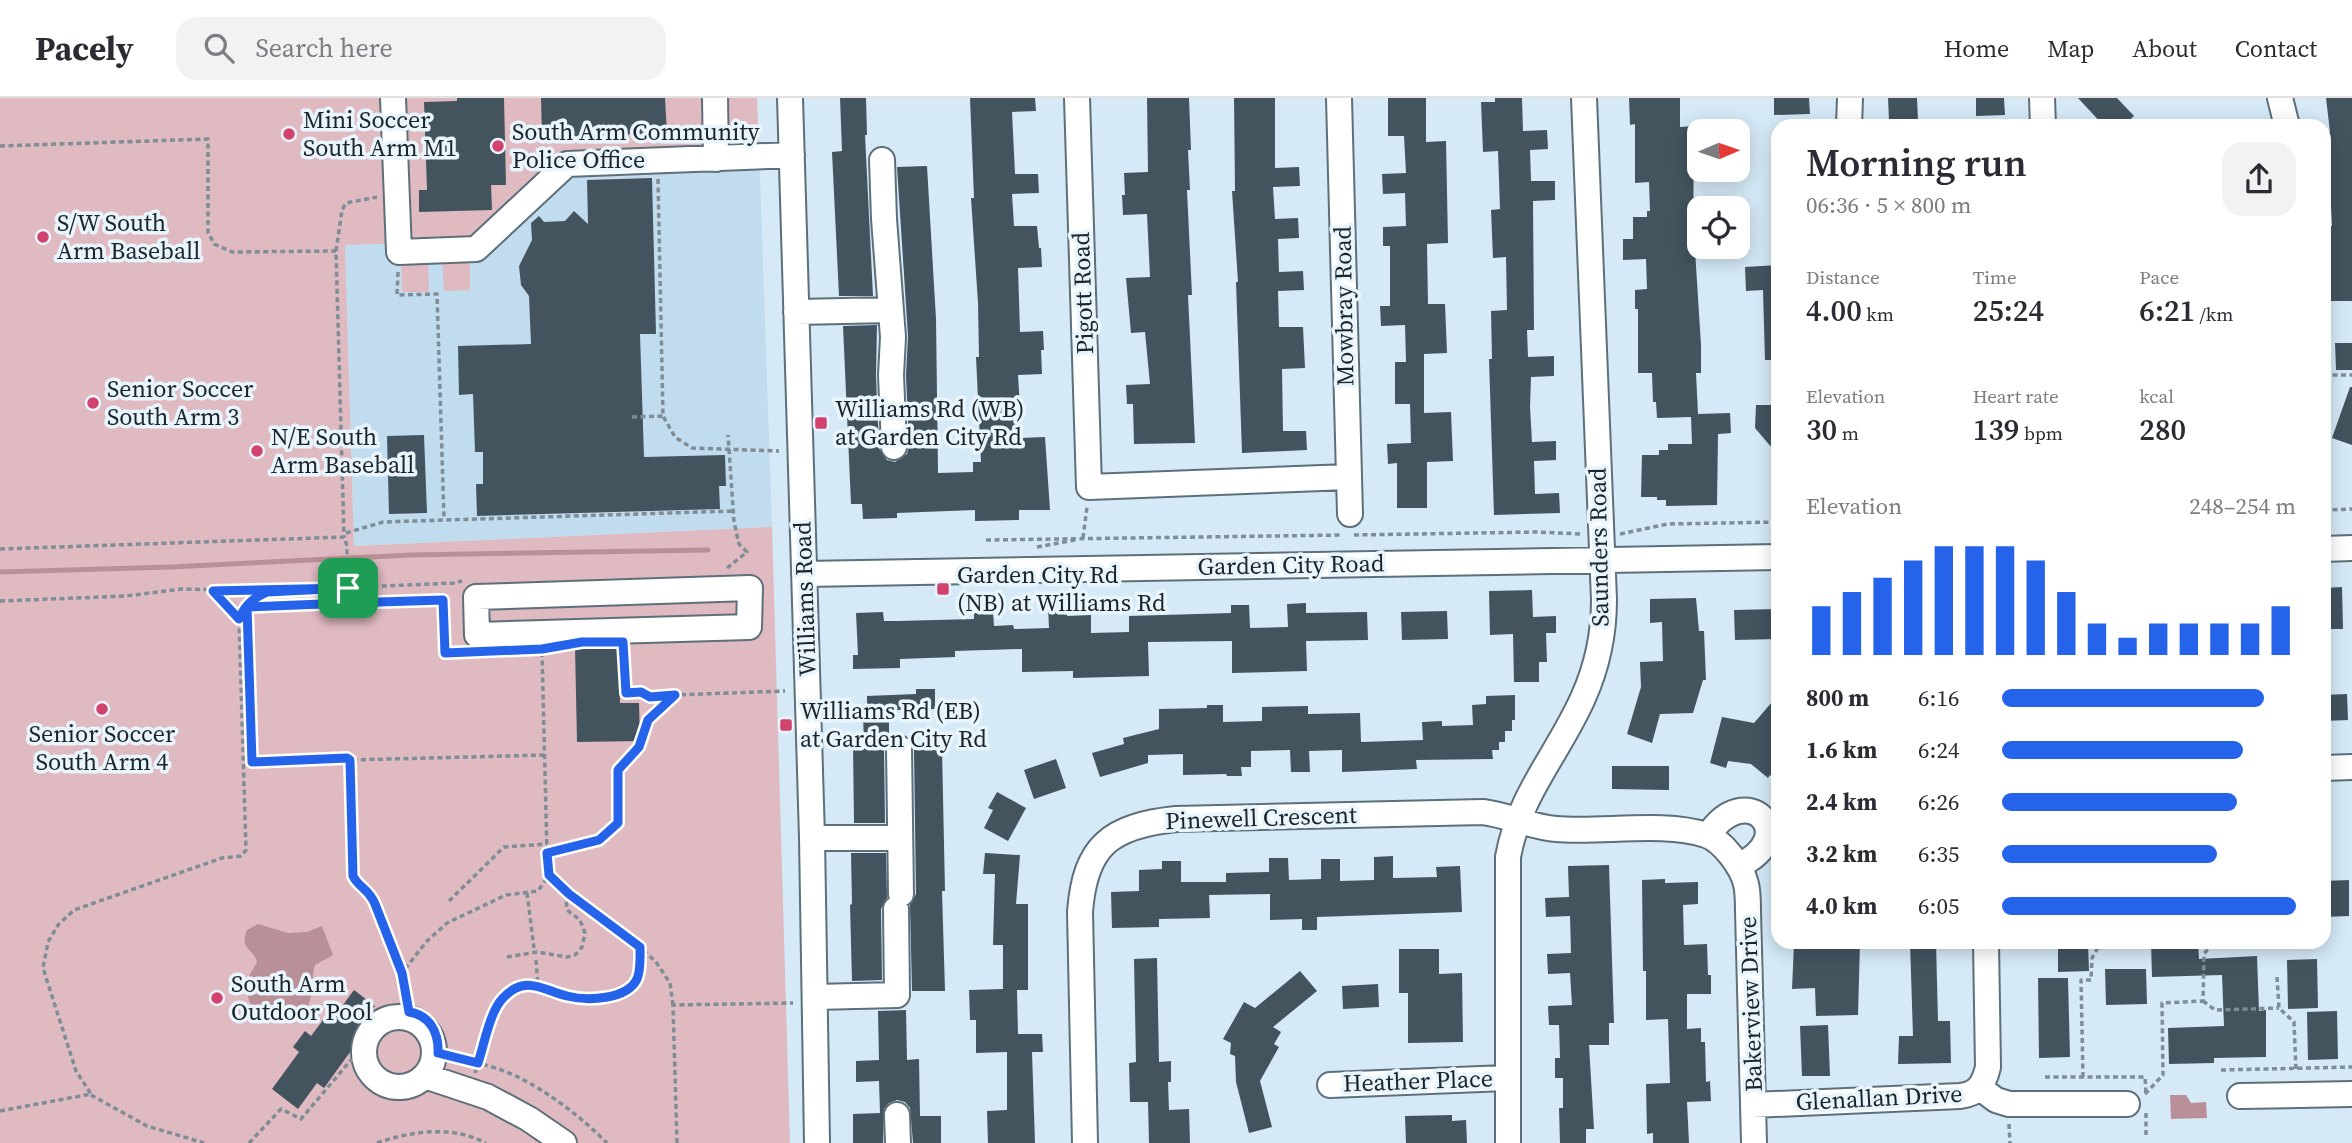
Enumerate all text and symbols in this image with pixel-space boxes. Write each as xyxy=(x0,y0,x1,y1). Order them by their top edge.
search box xyxy=(176,17,666,80)
text: Pacely xyxy=(35,26,134,71)
icon: search xyxy=(200,29,238,67)
text: Search here xyxy=(256,30,393,66)
text: Home xyxy=(1944,32,2009,65)
text: Map xyxy=(2047,32,2094,65)
text: About xyxy=(2132,32,2197,65)
text: Contact xyxy=(2235,32,2317,65)
place label: Mini Soccer South Arm M1 xyxy=(303,103,457,164)
place label: South Arm Community Police Office xyxy=(512,115,760,176)
north arrow xyxy=(1687,119,1750,182)
map controls xyxy=(1687,119,1750,259)
marker: Mini Soccer South Arm M1 xyxy=(281,126,297,142)
text: Morning run xyxy=(1806,137,2027,189)
marker: South Arm Community Police Office xyxy=(490,138,506,154)
button: share xyxy=(2222,142,2296,216)
text: 06:36 · 5 × 800 m xyxy=(1806,189,1972,221)
button: locate xyxy=(1687,196,1750,259)
place label: S/W South Arm Baseball xyxy=(57,206,200,267)
street label: Mowbray Road xyxy=(1326,225,1361,386)
marker: S/W South Arm Baseball xyxy=(35,229,51,245)
street label: Pigott Road xyxy=(1064,231,1101,355)
text: Distance xyxy=(1806,264,1880,290)
text: Time xyxy=(1973,264,2017,290)
text: Pace xyxy=(2139,264,2179,290)
text: 4.00 xyxy=(1806,290,1862,331)
text: 25:24 xyxy=(1973,290,2044,331)
text: 6:21 xyxy=(2139,290,2195,331)
text: km xyxy=(1862,301,1894,327)
text: /km xyxy=(2195,301,2233,327)
place label: Senior Soccer South Arm 3 xyxy=(107,372,253,433)
text: Elevation xyxy=(1806,383,1885,409)
text: Heart rate xyxy=(1973,383,2059,409)
text: kcal xyxy=(2139,383,2174,409)
place label: Williams Rd (WB) at Garden City Rd xyxy=(835,392,1024,453)
marker: Senior Soccer South Arm 3 xyxy=(85,395,101,411)
text: 30 xyxy=(1806,409,1837,450)
text: 139 xyxy=(1973,409,2019,450)
text: 280 xyxy=(2139,409,2186,450)
marker: Williams Rd (WB) at Garden City Rd xyxy=(813,415,829,431)
place label: N/E South Arm Baseball xyxy=(271,420,414,481)
text: m xyxy=(1837,420,1859,446)
text: bpm xyxy=(2019,420,2063,446)
marker: N/E South Arm Baseball xyxy=(249,443,265,459)
street label: Saunders Road xyxy=(1581,467,1616,627)
text: Elevation xyxy=(1806,490,1902,522)
text: 248–254 m xyxy=(2189,490,2296,522)
street label: Williams Road xyxy=(785,520,824,677)
street label: Garden City Road xyxy=(1197,546,1385,583)
pin xyxy=(318,558,378,618)
place label: Garden City Rd (NB) at Williams Rd xyxy=(957,558,1166,619)
icon: arrive xyxy=(329,569,367,607)
marker: Garden City Rd (NB) at Williams Rd xyxy=(935,581,951,597)
text: 800 m xyxy=(1806,682,1869,714)
text: 6:16 xyxy=(1918,682,1959,714)
place label: Williams Rd (EB) at Garden City Rd xyxy=(800,694,987,755)
marker: Senior Soccer South Arm 4 xyxy=(94,701,110,717)
place label: Senior Soccer South Arm 4 xyxy=(29,717,175,778)
marker: Williams Rd (EB) at Garden City Rd xyxy=(778,717,794,733)
text: 1.6 km xyxy=(1806,734,1877,766)
text: 6:24 xyxy=(1918,734,1959,766)
text: 2.4 km xyxy=(1806,786,1877,818)
text: 6:26 xyxy=(1918,786,1959,818)
street label: Pinewell Crescent xyxy=(1165,798,1358,837)
text: 3.2 km xyxy=(1806,838,1877,870)
text: 6:35 xyxy=(1918,838,1959,870)
text: 4.0 km xyxy=(1806,890,1877,922)
text: 6:05 xyxy=(1918,890,1959,922)
street label: Bakerview Drive xyxy=(1731,916,1770,1092)
place label: South Arm Outdoor Pool xyxy=(231,967,372,1028)
marker: South Arm Outdoor Pool xyxy=(209,990,225,1006)
street label: Heather Place xyxy=(1342,1061,1494,1100)
street label: Glenallan Drive xyxy=(1795,1077,1963,1118)

